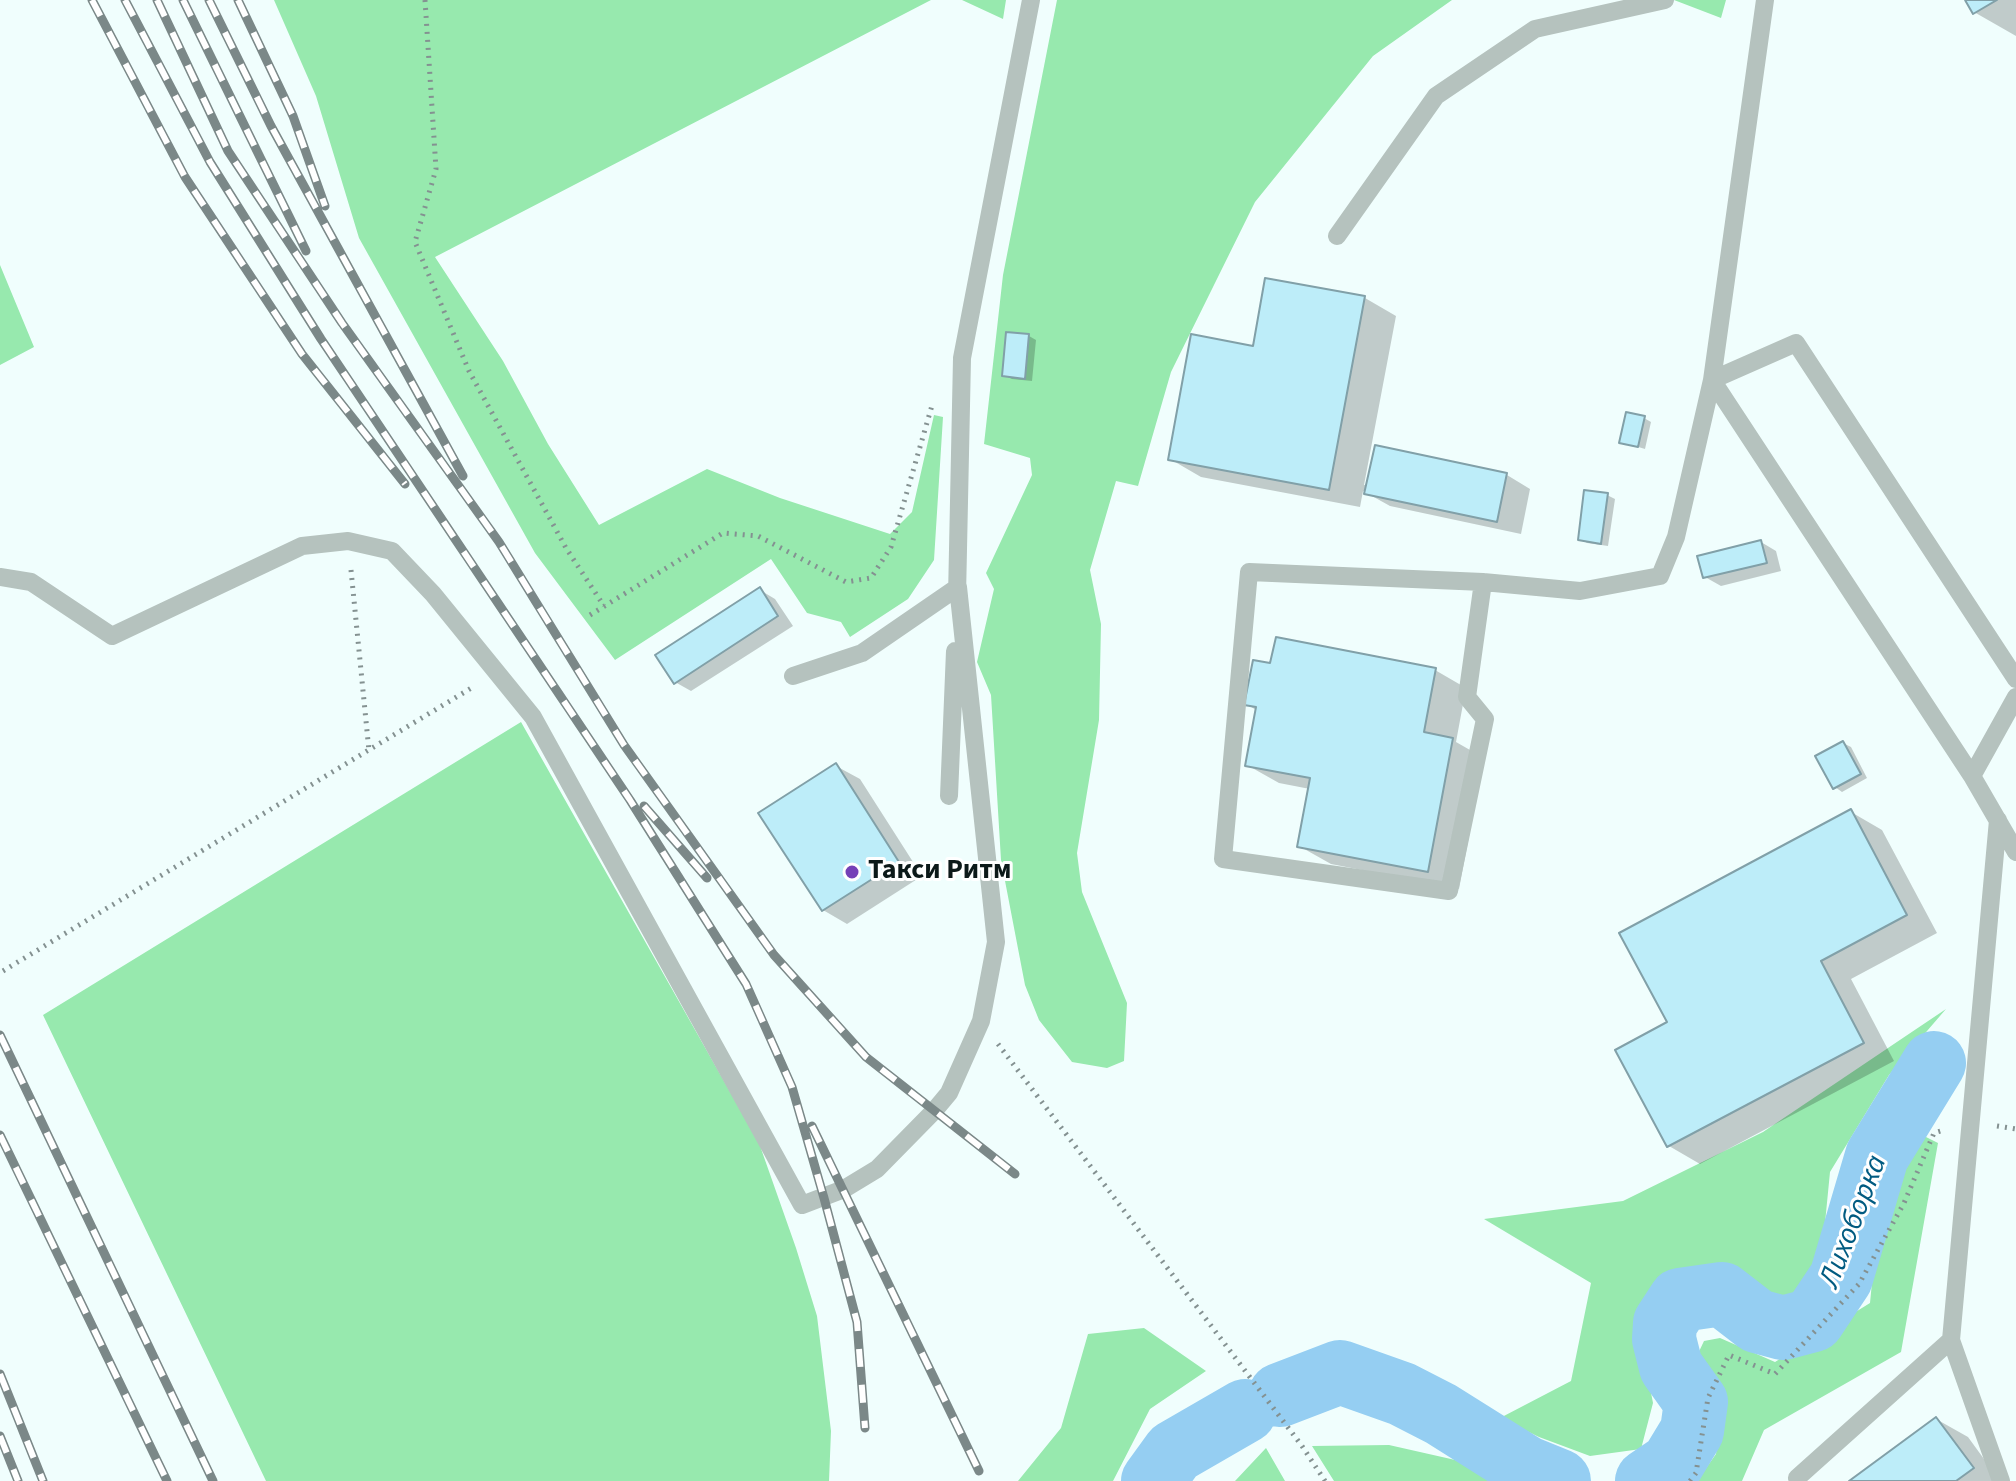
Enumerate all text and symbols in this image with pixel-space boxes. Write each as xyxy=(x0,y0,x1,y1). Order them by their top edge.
place label: Такси Ритм xyxy=(868,855,1011,889)
marker: Такси Ритм xyxy=(843,863,861,881)
water label: Лихоборка xyxy=(1813,1151,1897,1293)

